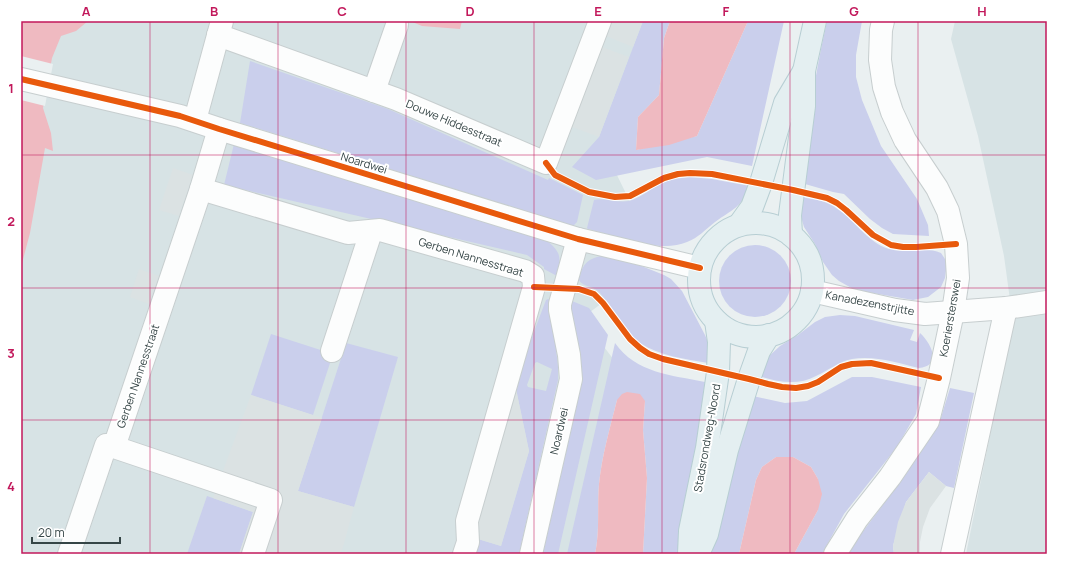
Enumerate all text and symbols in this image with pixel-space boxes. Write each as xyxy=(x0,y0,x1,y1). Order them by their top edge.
text: A xyxy=(82,2,91,20)
text: B xyxy=(210,2,218,20)
text: C xyxy=(337,2,347,20)
text: D xyxy=(465,2,475,20)
text: E xyxy=(594,2,602,20)
text: F xyxy=(723,2,730,20)
text: G xyxy=(849,2,859,20)
text: H xyxy=(977,2,987,20)
text: 1 xyxy=(8,79,14,97)
street label: Douwe Hiddesstraat xyxy=(404,95,505,150)
street label: Noardwei xyxy=(339,148,389,177)
text: 2 xyxy=(7,212,15,230)
street label: Gerben Nannesstraat xyxy=(417,233,526,280)
street label: Koeriersterswei xyxy=(935,278,964,358)
street label: Kanadezenstrjitte xyxy=(824,287,916,319)
street label: Gerben Nannesstraat xyxy=(113,322,162,430)
text: 3 xyxy=(7,344,15,362)
street label: Stadsrondweg-Noord xyxy=(690,383,723,493)
street label: Noardwei xyxy=(546,406,571,456)
text: 4 xyxy=(7,477,15,495)
scale bar xyxy=(32,519,120,545)
text: 20 m xyxy=(38,524,65,541)

